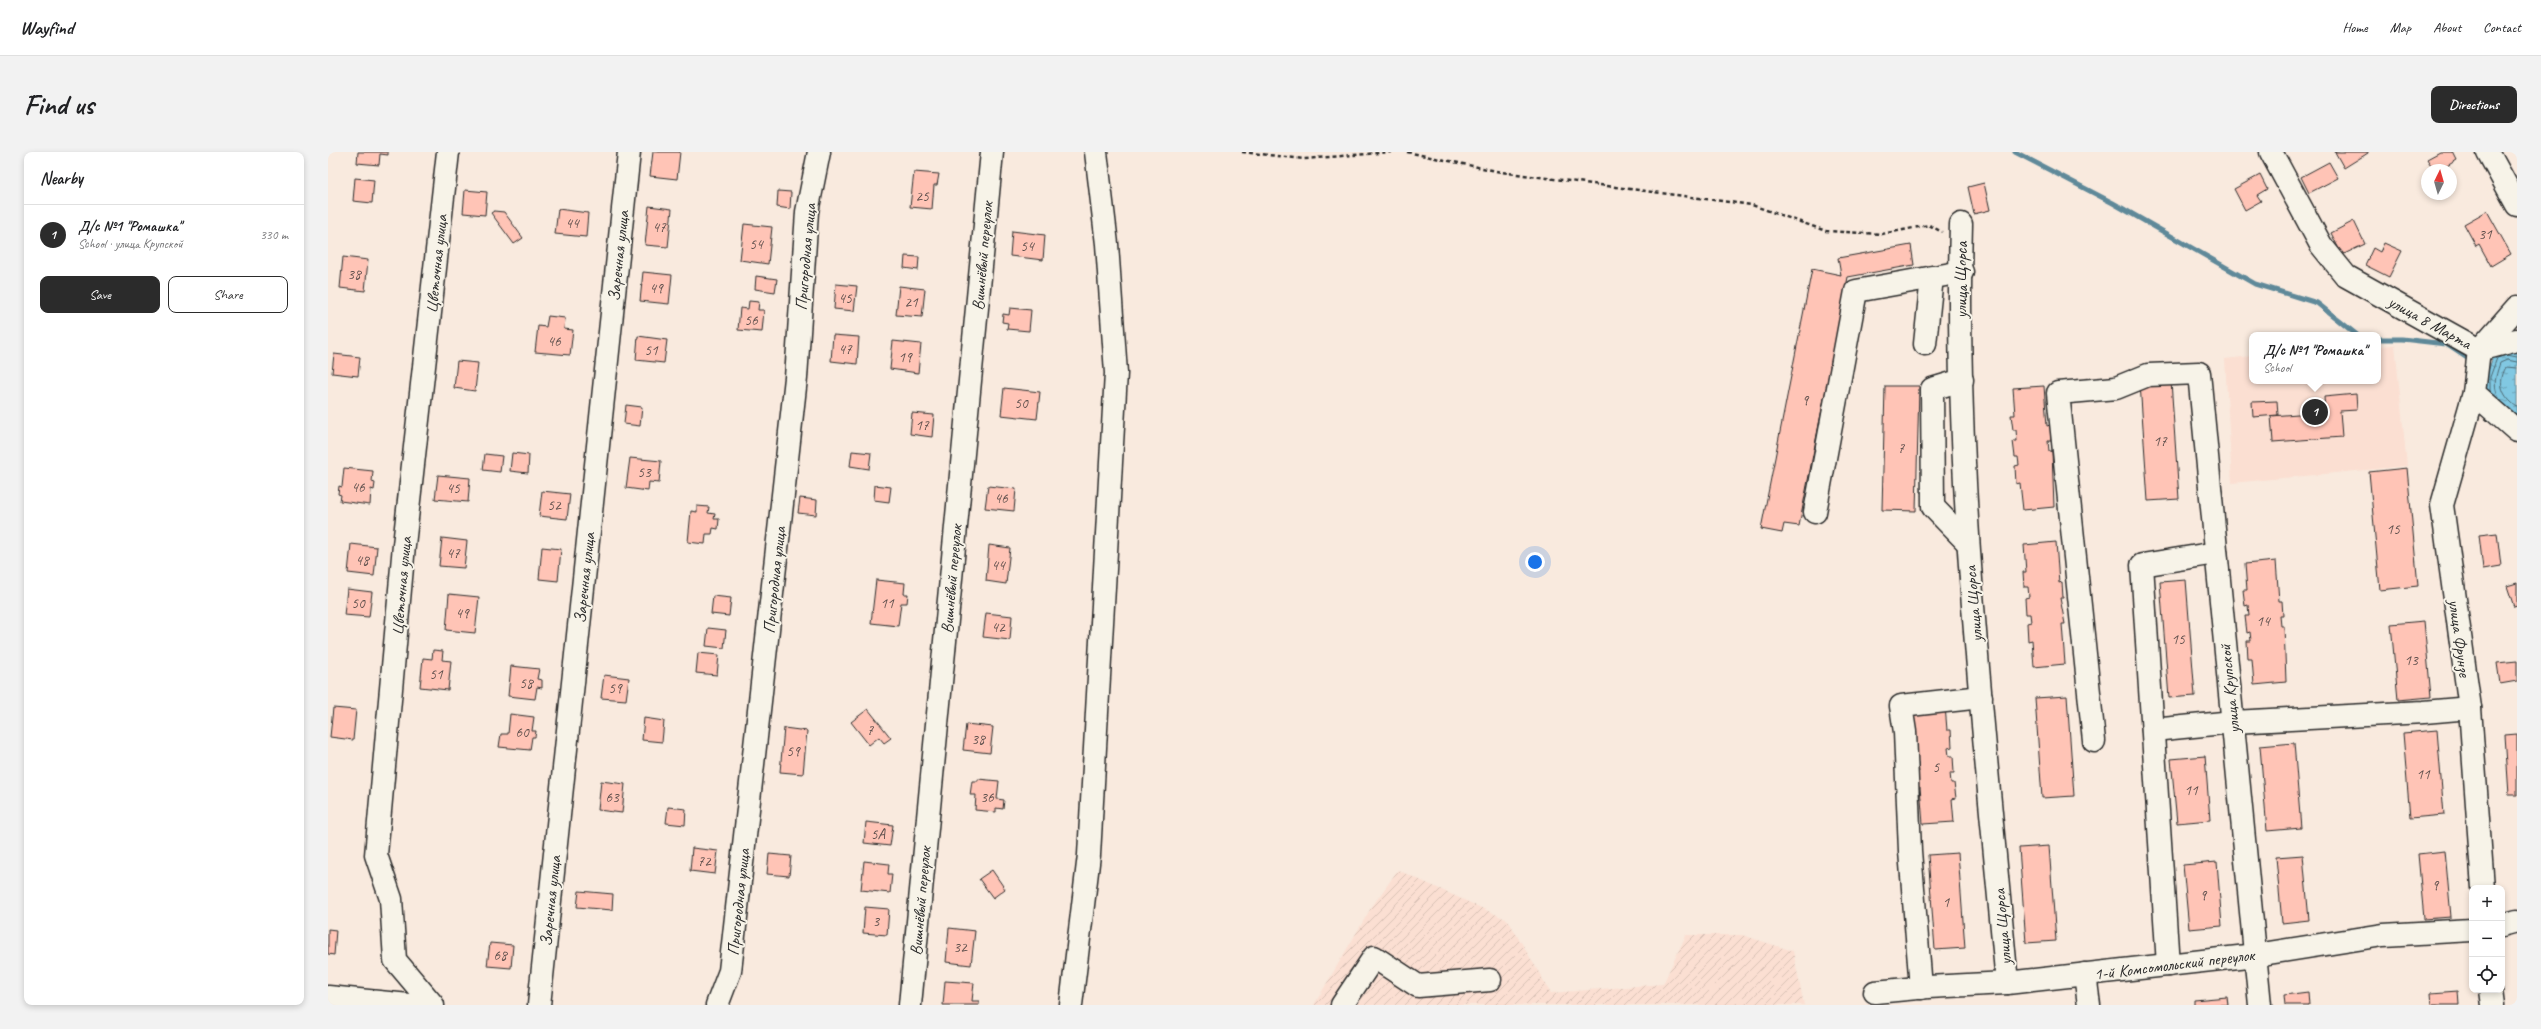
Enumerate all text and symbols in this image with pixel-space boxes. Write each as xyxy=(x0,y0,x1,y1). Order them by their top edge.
text: Wayfind xyxy=(20,16,73,40)
text: Home xyxy=(2342,19,2368,36)
text: Map xyxy=(2390,19,2411,36)
text: About xyxy=(2433,19,2461,36)
text: Contact xyxy=(2483,19,2521,36)
button: Directions xyxy=(2431,86,2517,123)
text: Find us xyxy=(24,87,94,122)
north arrow xyxy=(2421,164,2457,200)
text: Nearby xyxy=(40,168,83,189)
house number: 25 xyxy=(915,187,930,206)
street label: Вишнёвый переулок xyxy=(967,199,998,311)
street label: Пригородная улица xyxy=(790,202,821,311)
street label: Заречная улица xyxy=(603,208,634,302)
street label: Цветочная улица xyxy=(421,212,452,314)
house number: 44 xyxy=(565,214,580,233)
text: Д/с №1 "Ромашка" xyxy=(78,217,181,236)
house number: 47 xyxy=(652,218,667,237)
house number: 31 xyxy=(2478,225,2493,244)
text: 1 xyxy=(50,227,56,243)
text: 330 m xyxy=(260,227,288,243)
house number: 54 xyxy=(749,235,764,254)
text: School · улица Крупской xyxy=(78,236,183,252)
house number: 54 xyxy=(1020,237,1035,256)
street label: улица Щорса xyxy=(1951,241,1972,319)
house number: 38 xyxy=(347,265,362,284)
button: Save xyxy=(40,276,160,313)
button: Share xyxy=(168,276,288,313)
house number: 49 xyxy=(649,279,664,298)
house number: 45 xyxy=(838,289,853,308)
street label: улица 8 Марта xyxy=(2384,291,2476,354)
house number: 21 xyxy=(904,293,919,312)
house number: 56 xyxy=(744,311,759,330)
house number: 46 xyxy=(547,332,562,351)
popup xyxy=(2249,332,2381,384)
house number: 47 xyxy=(838,340,853,359)
house number: 51 xyxy=(644,341,659,360)
text: Д/с №1 "Ромашка" xyxy=(2263,341,2367,360)
house number: 19 xyxy=(898,348,913,367)
text: School xyxy=(2263,360,2291,376)
house number: 9 xyxy=(1802,391,1810,410)
house number: 50 xyxy=(1014,394,1029,413)
pin: 1 xyxy=(2302,397,2328,427)
house number: 17 xyxy=(915,416,930,435)
house number: 17 xyxy=(2153,432,2168,451)
house number: 7 xyxy=(1898,439,1906,458)
house number: 53 xyxy=(637,463,652,482)
house number: 46 xyxy=(351,478,366,497)
house number: 45 xyxy=(446,479,461,498)
house number: 46 xyxy=(994,489,1009,508)
house number: 52 xyxy=(547,496,562,515)
house number: 15 xyxy=(2386,520,2401,539)
street label: Вишнёвый переулок xyxy=(936,522,967,634)
street label: Пригородная улица xyxy=(758,525,791,634)
street label: Заречная улица xyxy=(569,530,600,624)
street label: Цветочная улица xyxy=(387,534,416,636)
house number: 47 xyxy=(446,544,461,563)
house number: 48 xyxy=(355,551,370,570)
your location xyxy=(1525,552,1545,572)
house number: 44 xyxy=(991,556,1006,575)
street label: улица Щорса xyxy=(1960,564,1987,644)
house number: 50 xyxy=(351,594,366,613)
house number: 11 xyxy=(880,594,895,613)
street label: улица Фрунзе xyxy=(2443,597,2476,680)
house number: 49 xyxy=(455,604,470,623)
house number: 14 xyxy=(2256,612,2271,631)
house number: 42 xyxy=(991,618,1006,637)
house number: 15 xyxy=(2171,630,2186,649)
street label: улица Крупской xyxy=(2214,643,2245,735)
house number: 13 xyxy=(2404,651,2419,670)
house number: 51 xyxy=(429,665,444,684)
house number: 58 xyxy=(519,674,534,693)
house number: 59 xyxy=(608,679,623,698)
house number: 7 xyxy=(867,721,875,740)
house number: 60 xyxy=(515,723,530,742)
house number: 38 xyxy=(971,730,986,749)
house number: 59 xyxy=(786,742,801,761)
house number: 5 xyxy=(1933,758,1941,777)
house number: 11 xyxy=(2416,765,2431,784)
house number: 11 xyxy=(2184,781,2199,800)
house number: 63 xyxy=(605,788,620,807)
house number: 36 xyxy=(980,788,995,807)
house number: 5А xyxy=(871,825,887,844)
street label: Вишнёвый переулок xyxy=(905,844,936,956)
street label: Пригородная улица xyxy=(722,847,755,956)
house number: 72 xyxy=(697,852,712,871)
street label: Заречная улица xyxy=(535,853,566,947)
house number: 9 xyxy=(2432,876,2440,895)
map controls xyxy=(2469,885,2505,993)
button: + xyxy=(2469,885,2505,921)
house number: 9 xyxy=(2200,886,2208,905)
street label: улица Щорса xyxy=(1989,887,2016,967)
house number: 1 xyxy=(1943,893,1951,912)
house number: 3 xyxy=(873,912,881,931)
button: − xyxy=(2469,921,2505,957)
house number: 32 xyxy=(953,938,968,957)
street label: 1-й Комсомольский переулок xyxy=(2093,944,2257,985)
house number: 68 xyxy=(493,946,508,965)
button: locate xyxy=(2469,957,2505,993)

